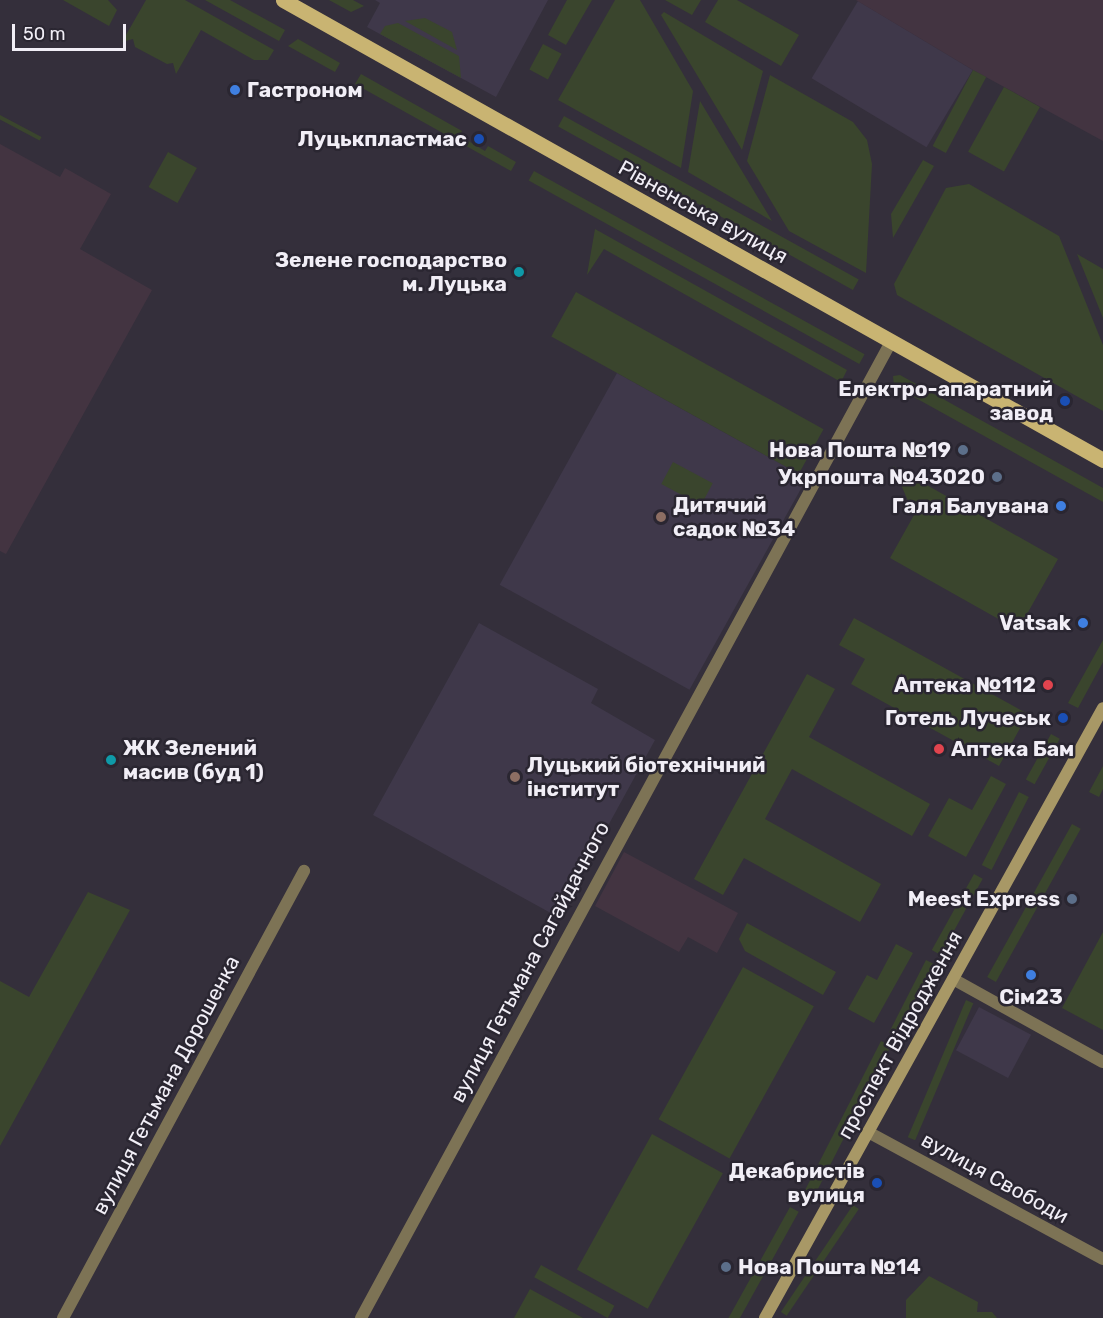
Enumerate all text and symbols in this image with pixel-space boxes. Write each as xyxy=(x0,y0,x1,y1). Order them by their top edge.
scale bar xyxy=(15,12,129,50)
text: 50 m xyxy=(23,23,66,45)
place label: Гастроном xyxy=(247,77,363,103)
marker: Гастроном xyxy=(228,83,242,97)
place label: Луцькпластмас xyxy=(298,126,467,152)
marker: Луцькпластмас xyxy=(472,132,486,146)
street label: Рівненська вулиця xyxy=(614,155,792,269)
place label: Зелене господарство м. Луцька xyxy=(275,247,507,297)
marker: Зелене господарство м. Луцька xyxy=(512,265,526,279)
place label: Електро-апаратний завод xyxy=(838,376,1053,426)
marker: Електро-апаратний завод xyxy=(1058,394,1072,408)
place label: Нова Пошта №19 xyxy=(769,437,951,463)
marker: Нова Пошта №19 xyxy=(956,443,970,457)
place label: Укрпошта №43020 xyxy=(778,464,985,490)
marker: Укрпошта №43020 xyxy=(990,470,1004,484)
place label: Дитячий садок №34 xyxy=(673,492,795,542)
place label: Галя Балувана xyxy=(892,493,1049,519)
marker: Галя Балувана xyxy=(1054,499,1068,513)
marker: Дитячий садок №34 xyxy=(654,510,668,524)
place label: Vatsak xyxy=(999,610,1071,636)
marker: Vatsak xyxy=(1076,616,1090,630)
place label: Аптека №112 xyxy=(894,672,1036,698)
marker: Аптека №112 xyxy=(1041,678,1055,692)
place label: Готель Лучеськ xyxy=(885,705,1051,731)
marker: Готель Лучеськ xyxy=(1056,711,1070,725)
place label: ЖК Зелений масив (буд 1) xyxy=(123,735,264,785)
place label: Аптека Бам xyxy=(951,736,1074,762)
marker: Аптека Бам xyxy=(932,742,946,756)
place label: Луцький біотехнічний інститут xyxy=(527,752,765,802)
marker: ЖК Зелений масив (буд 1) xyxy=(104,753,118,767)
marker: Луцький біотехнічний інститут xyxy=(508,770,522,784)
street label: вулиця Гетьмана Сагайдачного xyxy=(445,817,615,1107)
place label: Meest Express xyxy=(908,886,1060,912)
marker: Meest Express xyxy=(1065,892,1079,906)
street label: проспект Відродження xyxy=(832,926,968,1144)
street label: вулиця Гетьмана Дорошенка xyxy=(87,951,245,1219)
marker: Сім23 xyxy=(1024,968,1038,982)
place label: Сім23 xyxy=(999,984,1063,1010)
street label: вулиця Свободи xyxy=(917,1127,1073,1229)
place label: Декабристів вулиця xyxy=(729,1158,865,1208)
marker: Декабристів вулиця xyxy=(870,1176,884,1190)
place label: Нова Пошта №14 xyxy=(738,1254,921,1280)
marker: Нова Пошта №14 xyxy=(719,1260,733,1274)

